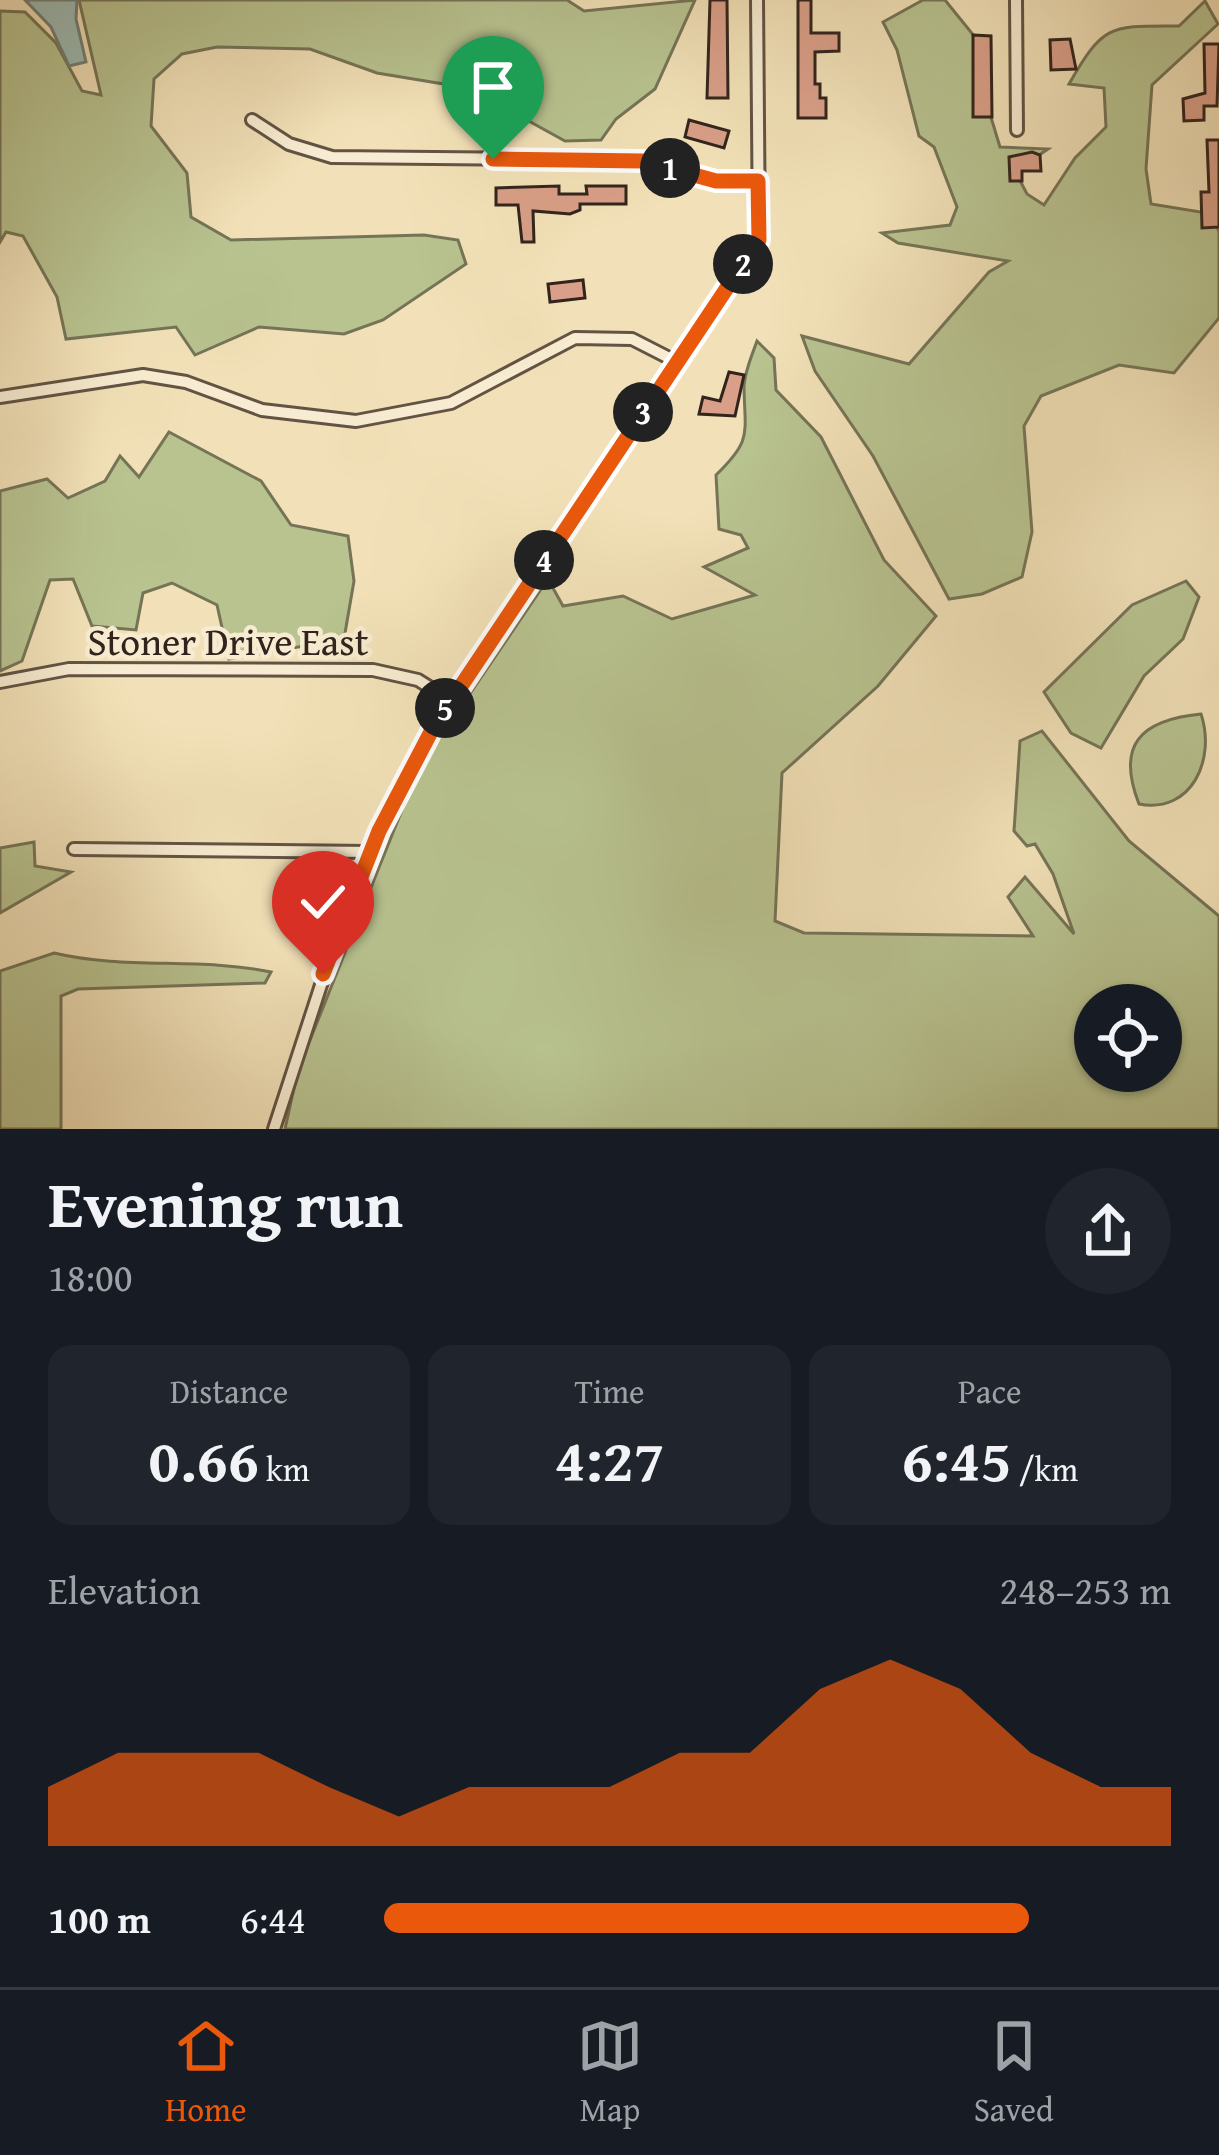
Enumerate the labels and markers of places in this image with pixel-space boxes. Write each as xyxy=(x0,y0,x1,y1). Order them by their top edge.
pin xyxy=(442,36,544,159)
pin: 1 xyxy=(640,138,700,198)
pin: 2 xyxy=(713,234,773,294)
pin: 3 xyxy=(613,382,673,442)
pin: 4 xyxy=(514,530,574,590)
pin: 5 xyxy=(415,678,475,738)
pin xyxy=(272,851,374,974)

